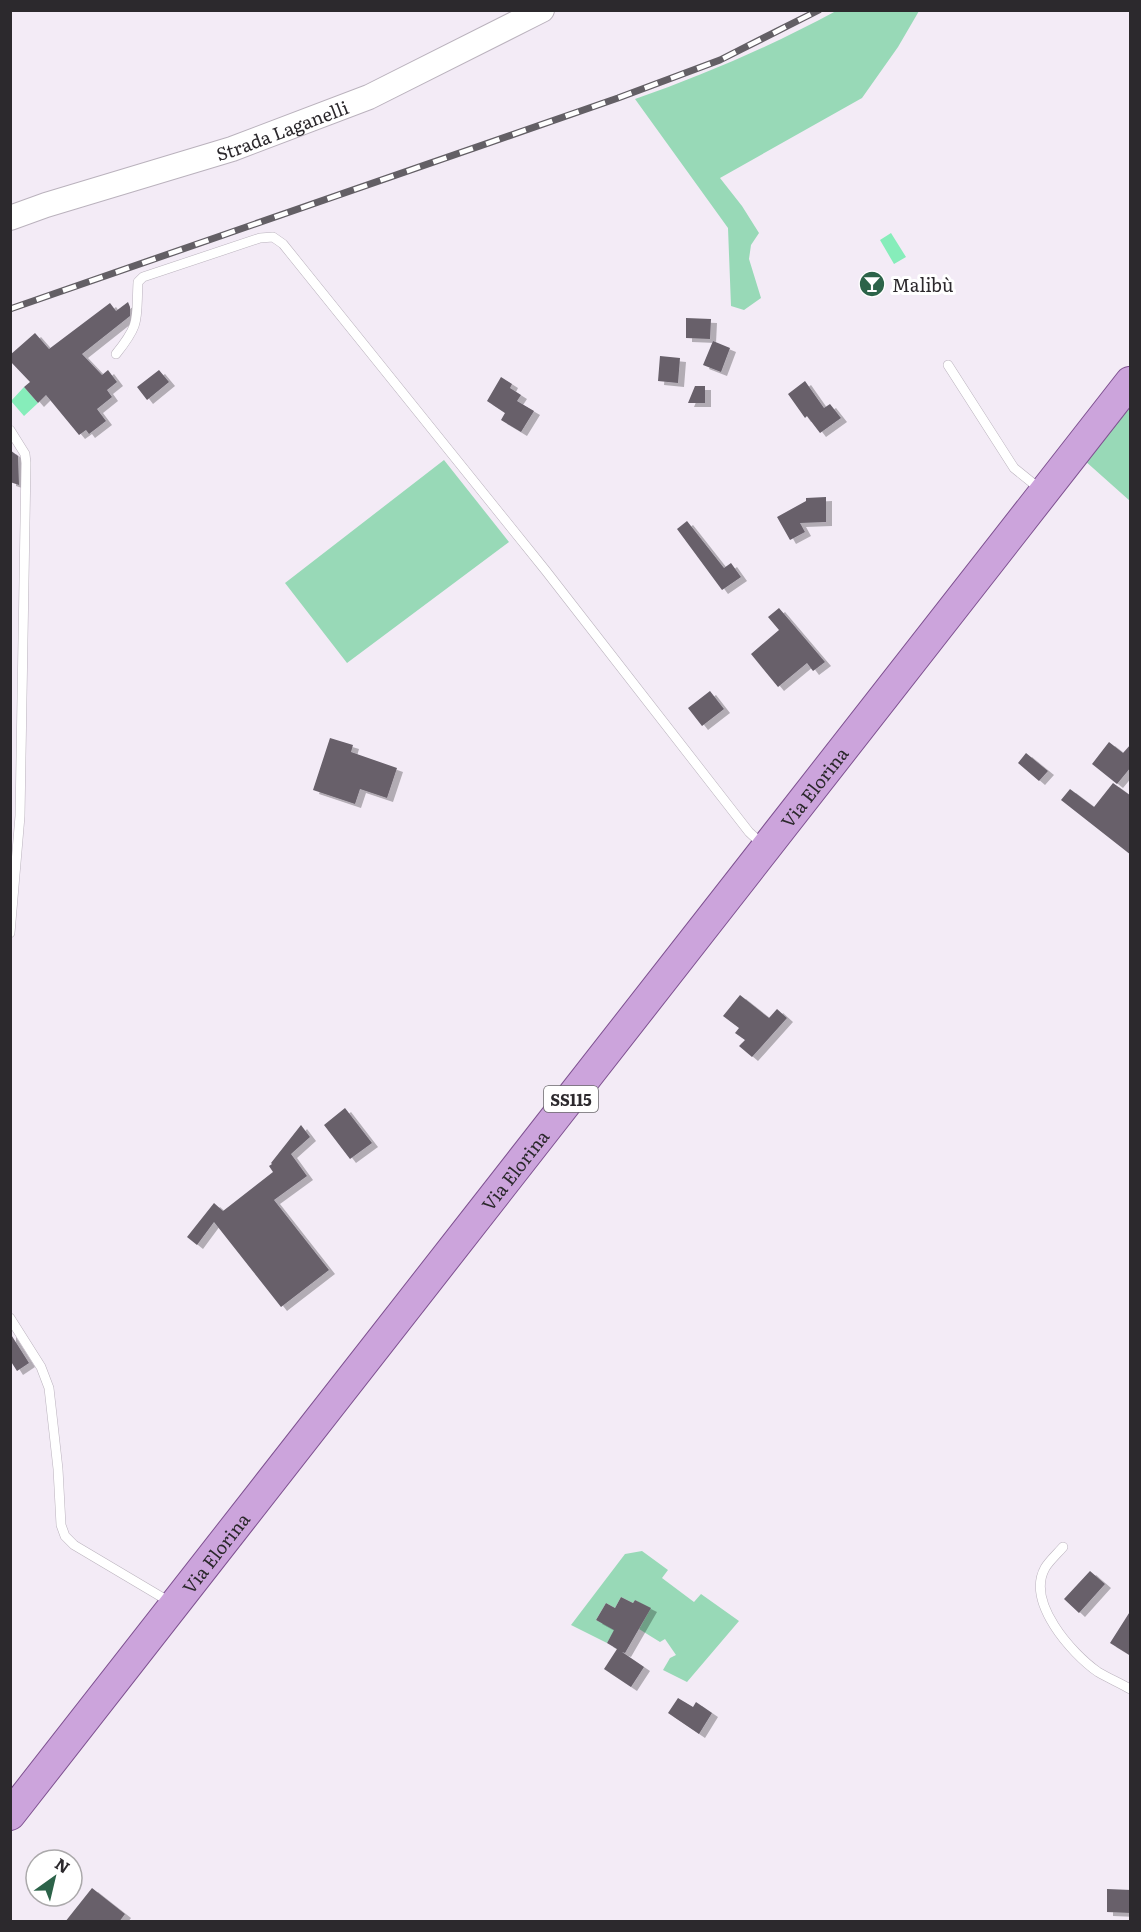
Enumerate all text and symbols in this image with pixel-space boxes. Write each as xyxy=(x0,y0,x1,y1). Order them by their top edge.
street label: Strada Laganelli xyxy=(213,93,352,167)
bar icon: Malibù xyxy=(857,269,887,299)
place label: Malibù xyxy=(892,271,953,298)
street label: Via Elorina xyxy=(773,740,854,833)
road number: SS115 xyxy=(544,1086,598,1112)
street label: Via Elorina xyxy=(474,1123,555,1216)
street label: Via Elorina xyxy=(175,1506,255,1599)
north arrow xyxy=(24,1848,84,1908)
text: N xyxy=(51,1851,75,1878)

